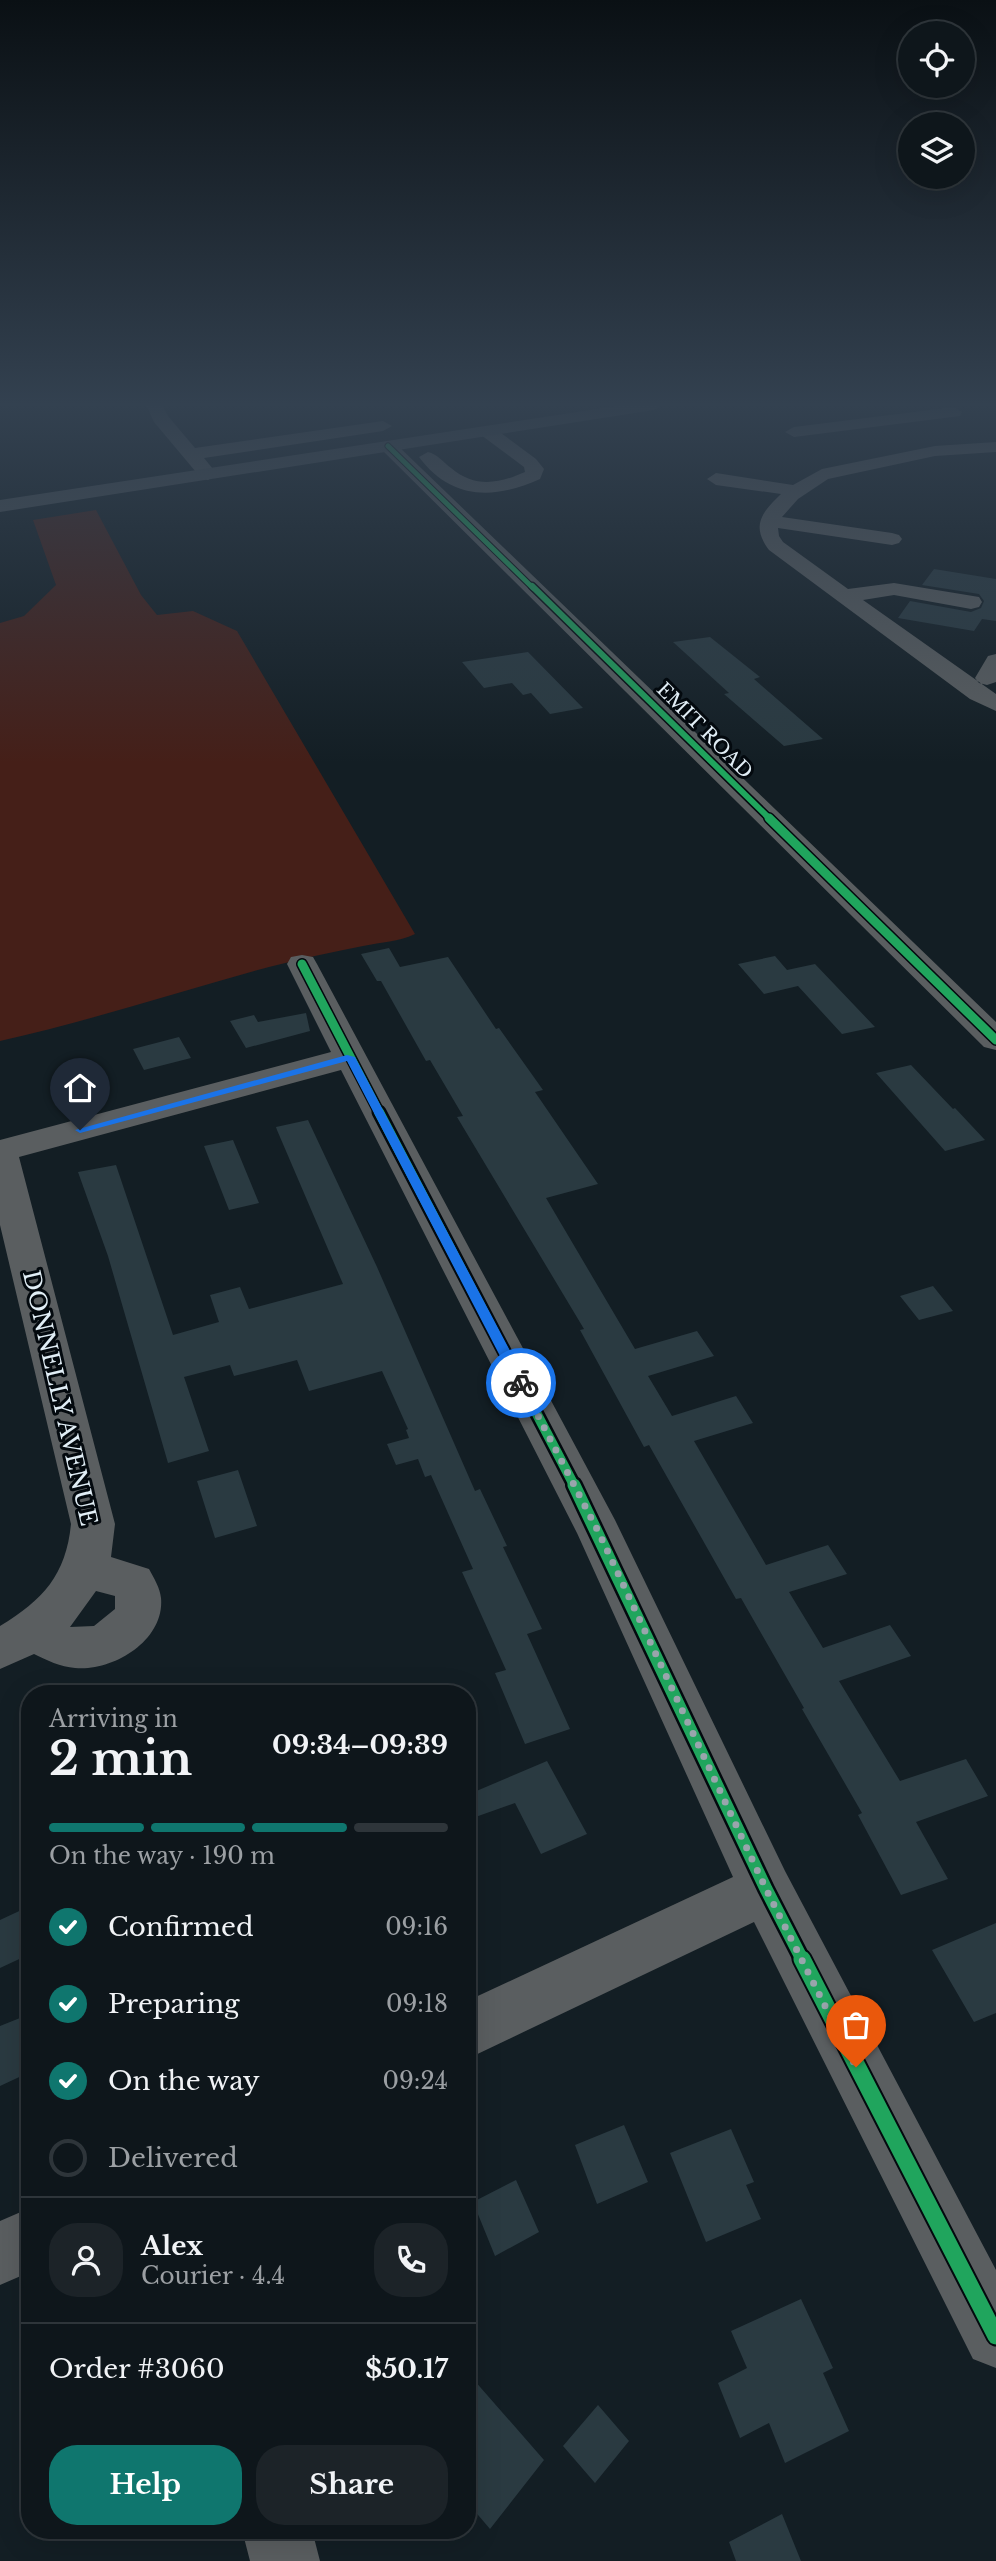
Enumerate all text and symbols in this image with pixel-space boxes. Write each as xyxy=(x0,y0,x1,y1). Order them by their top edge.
map controls xyxy=(898,21,975,189)
button: locate xyxy=(898,21,975,98)
button: layers xyxy=(898,112,975,189)
street label: EMIT ROAD xyxy=(652,678,757,783)
pin xyxy=(50,1058,110,1130)
icon: home xyxy=(61,1069,99,1107)
street label: DONNELLY AVENUE xyxy=(17,1268,103,1528)
courier xyxy=(486,1348,556,1418)
icon: bike xyxy=(502,1364,540,1402)
text: Arriving in xyxy=(49,1705,178,1733)
text: 09:34–09:39 xyxy=(272,1729,448,1761)
text: 2 min xyxy=(49,1730,192,1787)
text: On the way · 190 m xyxy=(49,1842,275,1870)
icon: check xyxy=(49,1908,87,1946)
text: Confirmed xyxy=(108,1911,253,1943)
text: 09:16 xyxy=(385,1913,448,1941)
icon: check xyxy=(49,1985,87,2023)
text: Preparing xyxy=(108,1988,240,2020)
text: 09:18 xyxy=(386,1990,448,2018)
pin xyxy=(826,1995,886,2067)
icon: bag xyxy=(837,2006,875,2044)
icon: check xyxy=(49,2062,87,2100)
text: On the way xyxy=(108,2065,260,2097)
text: 09:24 xyxy=(383,2067,448,2095)
text: Delivered xyxy=(108,2142,238,2174)
button: person xyxy=(49,2223,123,2297)
button: phone xyxy=(374,2223,448,2297)
text: Alex xyxy=(141,2230,203,2262)
text: Courier · 4.4 xyxy=(141,2262,285,2290)
text: Order #3060 xyxy=(49,2353,225,2385)
text: $50.17 xyxy=(365,2353,448,2385)
button: Help xyxy=(49,2445,242,2525)
button: Share xyxy=(256,2445,448,2525)

